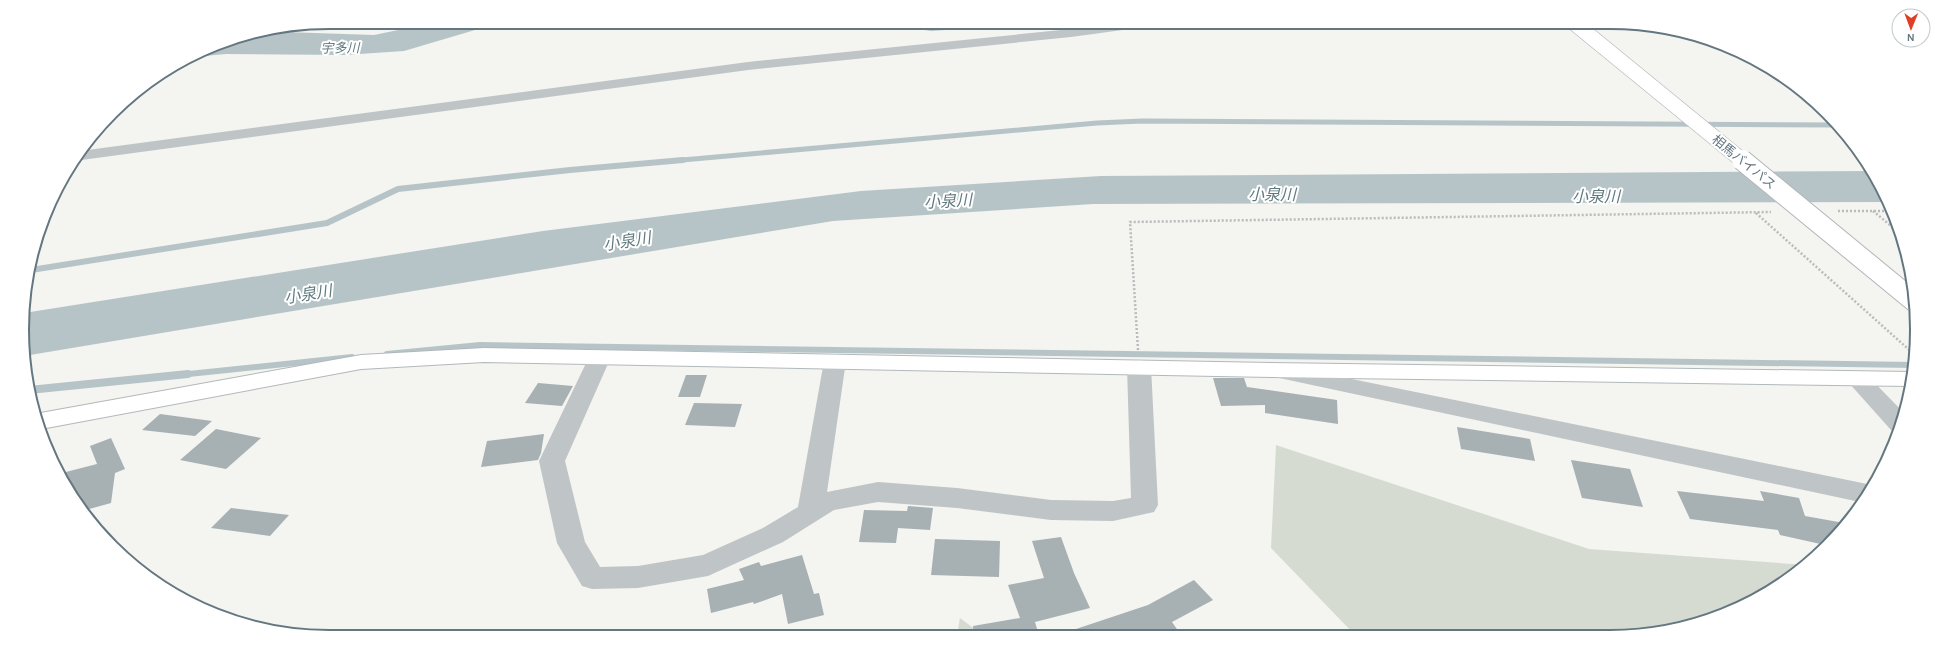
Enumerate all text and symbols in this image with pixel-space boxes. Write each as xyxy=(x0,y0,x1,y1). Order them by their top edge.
north arrow xyxy=(1891,8,1931,48)
text: N xyxy=(1907,31,1915,44)
water label: 宇多川 xyxy=(320,40,362,56)
street label: 相馬バイパス xyxy=(1709,132,1779,192)
water label: 小泉川 xyxy=(1248,185,1298,204)
water label: 小泉川 xyxy=(1572,187,1622,206)
water label: 小泉川 xyxy=(924,190,974,212)
water label: 小泉川 xyxy=(602,228,654,254)
water label: 小泉川 xyxy=(283,281,335,307)

